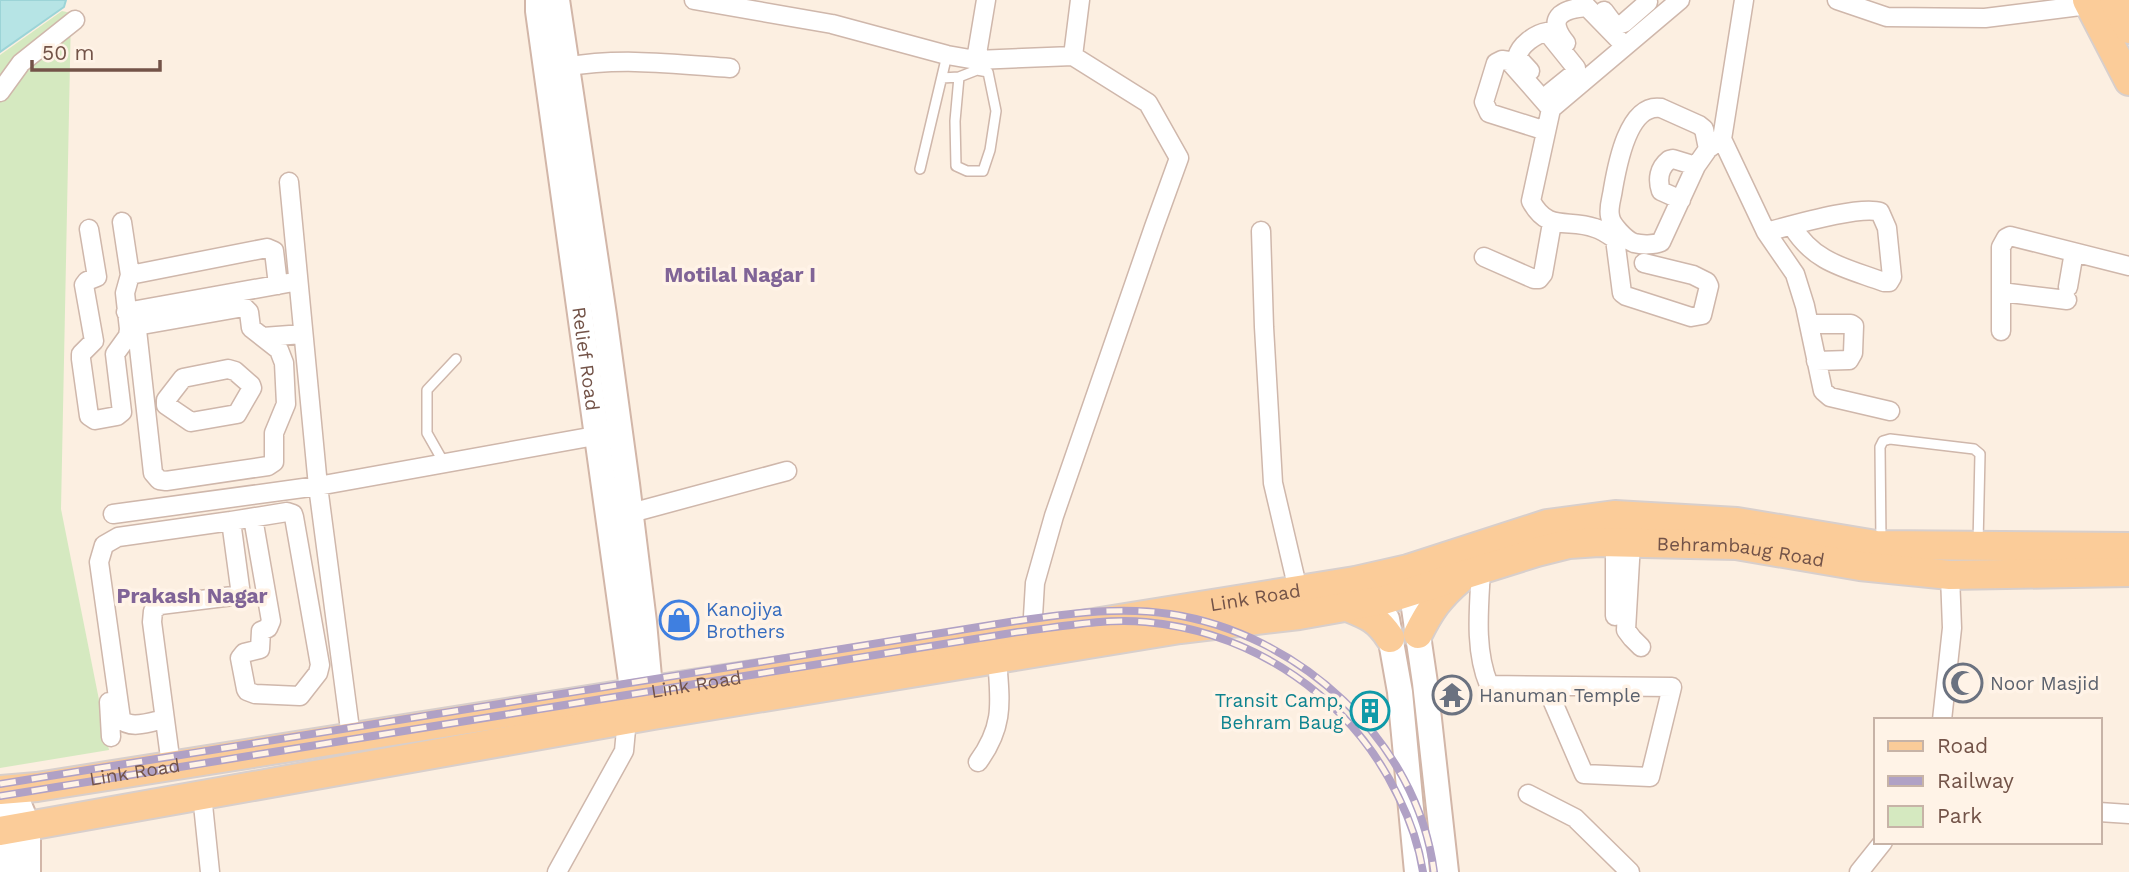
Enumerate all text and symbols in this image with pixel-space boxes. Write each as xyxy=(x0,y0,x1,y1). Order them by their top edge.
scale bar xyxy=(32,28,159,72)
text: 50 m xyxy=(42,40,94,65)
district label: Motilal Nagar I xyxy=(664,262,816,287)
street label: Relief Road xyxy=(568,305,605,412)
street label: Behrambaug Road xyxy=(1657,532,1826,571)
street label: Link Road xyxy=(1208,578,1302,616)
district label: Prakash Nagar xyxy=(116,583,268,608)
place label: Kanojiya Brothers xyxy=(706,598,785,643)
shop icon: Kanojiya Brothers xyxy=(658,599,700,641)
mosque icon: Noor Masjid xyxy=(1942,662,1984,704)
street label: Link Road xyxy=(649,665,743,702)
place label: Noor Masjid xyxy=(1990,672,2099,695)
temple icon: Hanuman Temple xyxy=(1431,674,1473,716)
place label: Hanuman Temple xyxy=(1479,684,1641,707)
place label: Transit Camp, Behram Baug xyxy=(1215,689,1344,734)
building icon: Transit Camp, Behram Baug xyxy=(1349,690,1391,732)
legend xyxy=(1874,718,2101,844)
text: Road xyxy=(1937,733,1988,758)
street label: Link Road xyxy=(88,753,182,790)
text: Railway xyxy=(1937,768,2014,793)
text: Park xyxy=(1937,803,1982,828)

